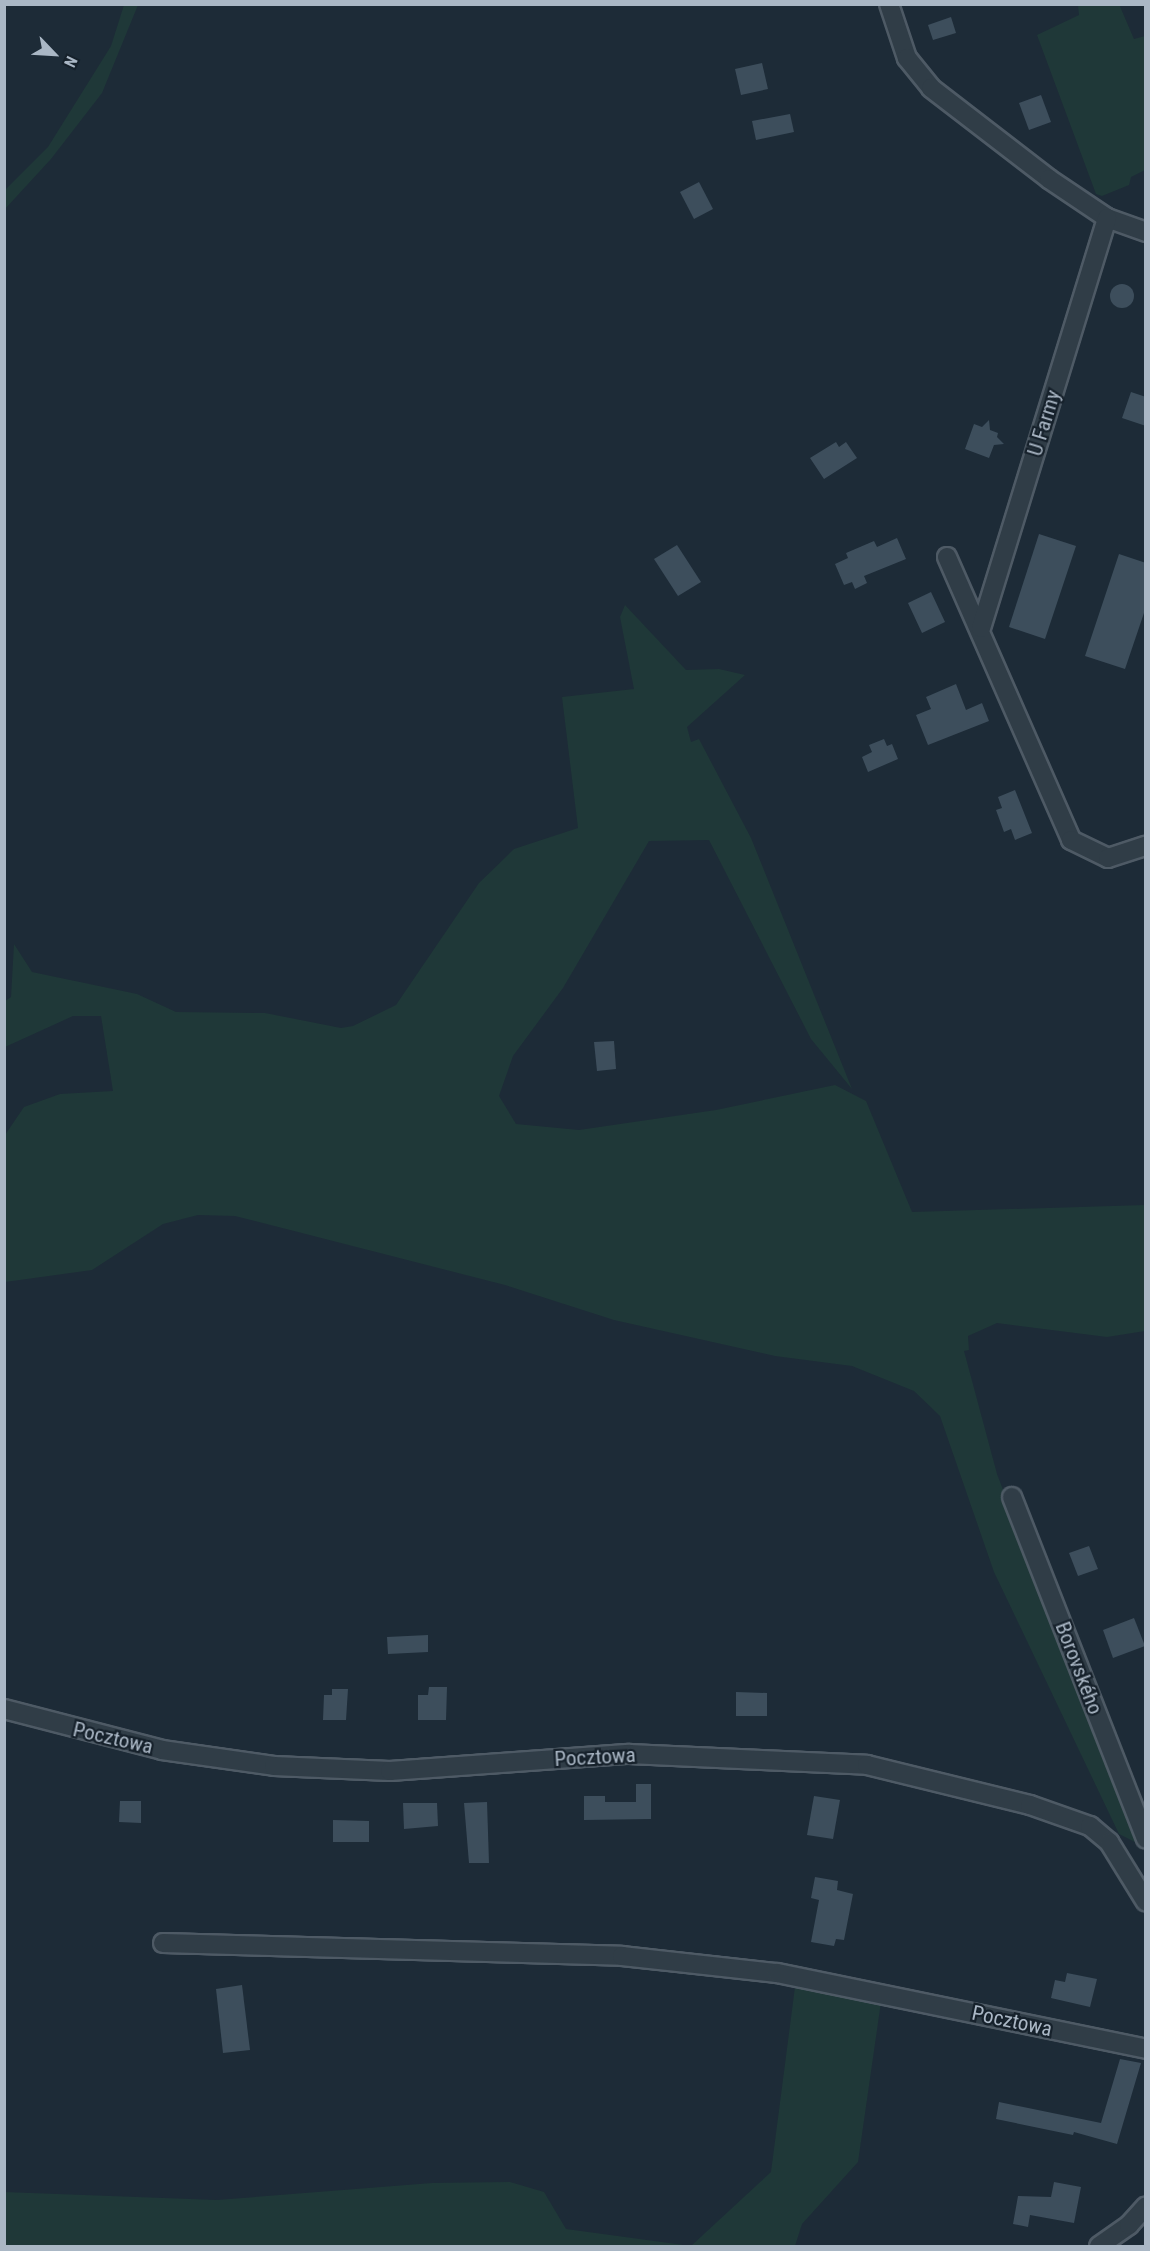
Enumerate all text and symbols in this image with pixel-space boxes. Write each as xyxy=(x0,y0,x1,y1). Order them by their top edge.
north arrow xyxy=(24,24,84,84)
text: N xyxy=(60,53,81,70)
street label: U Farmy xyxy=(1022,387,1066,459)
street label: Borovského xyxy=(1050,1618,1108,1718)
street label: Pocztowa xyxy=(71,1717,155,1759)
street label: Pocztowa xyxy=(554,1742,636,1772)
street label: Pocztowa xyxy=(970,2000,1054,2042)

